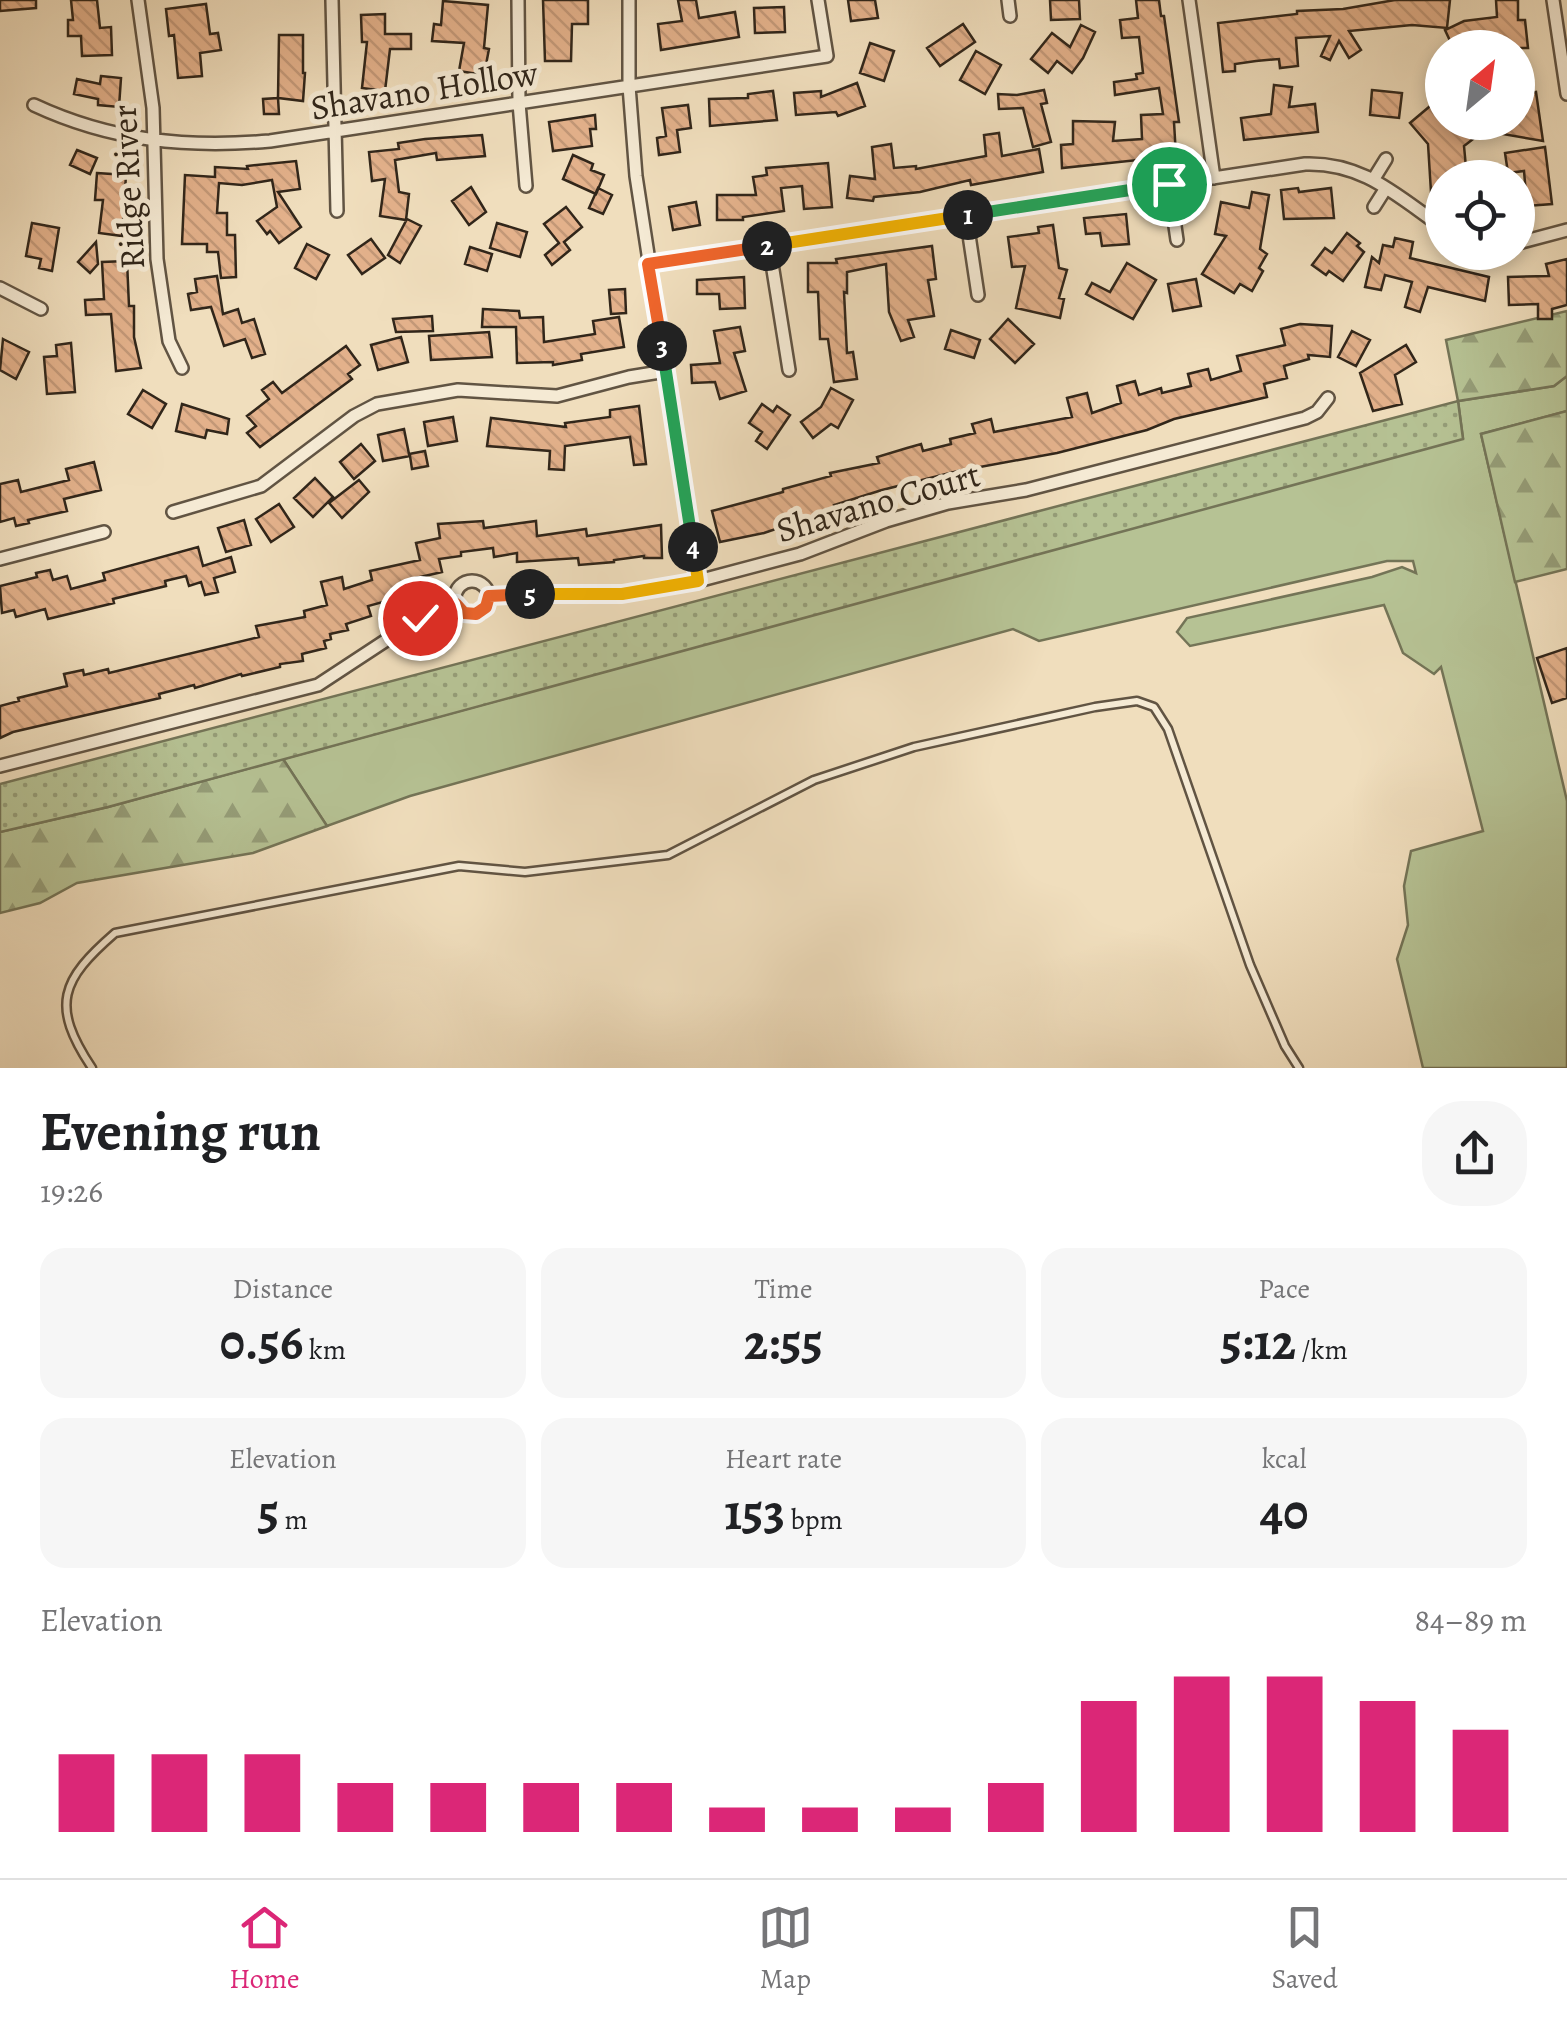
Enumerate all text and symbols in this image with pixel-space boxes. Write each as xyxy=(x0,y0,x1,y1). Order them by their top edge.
north arrow xyxy=(1425,30,1535,140)
map controls xyxy=(1425,30,1535,270)
street label: Shavano Hollow xyxy=(307,48,541,132)
street label: Ridge River xyxy=(100,103,156,271)
pin xyxy=(1127,142,1212,227)
icon: arrive xyxy=(1142,157,1197,212)
button: locate xyxy=(1425,160,1535,270)
pin: 1 xyxy=(943,190,993,240)
text: 1 xyxy=(963,196,973,234)
pin: 2 xyxy=(742,221,792,271)
text: 2 xyxy=(760,227,774,265)
pin: 3 xyxy=(637,321,687,371)
text: 3 xyxy=(656,327,668,365)
street label: Shavano Court xyxy=(770,450,986,554)
pin: 4 xyxy=(668,522,718,572)
text: 4 xyxy=(686,528,700,566)
pin: 5 xyxy=(505,569,555,619)
text: 5 xyxy=(524,575,536,613)
pin xyxy=(378,576,463,661)
icon: check xyxy=(393,591,448,646)
text: Evening run xyxy=(40,1094,321,1169)
button: share xyxy=(1422,1101,1527,1206)
text: 19:26 xyxy=(40,1169,103,1213)
text: Distance xyxy=(233,1270,333,1308)
text: Time xyxy=(754,1270,813,1308)
text: Pace xyxy=(1258,1270,1310,1308)
text: 0.56 xyxy=(220,1308,303,1376)
text: 2:55 xyxy=(744,1308,823,1376)
text: 5:12 xyxy=(1221,1308,1296,1376)
text: km xyxy=(303,1331,346,1369)
text: /km xyxy=(1296,1331,1348,1369)
text: Elevation xyxy=(229,1440,337,1478)
text: Heart rate xyxy=(725,1440,842,1478)
text: kcal xyxy=(1262,1440,1307,1478)
text: 5 xyxy=(258,1478,279,1546)
text: 153 xyxy=(724,1478,785,1546)
text: 40 xyxy=(1260,1478,1308,1546)
text: m xyxy=(279,1501,308,1539)
text: bpm xyxy=(785,1501,843,1539)
text: Elevation xyxy=(40,1598,163,1642)
text: 84–89 m xyxy=(1414,1598,1527,1642)
tab: Home xyxy=(229,1900,300,1998)
tab: Map xyxy=(758,1900,813,1998)
tab: Saved xyxy=(1271,1900,1338,1998)

